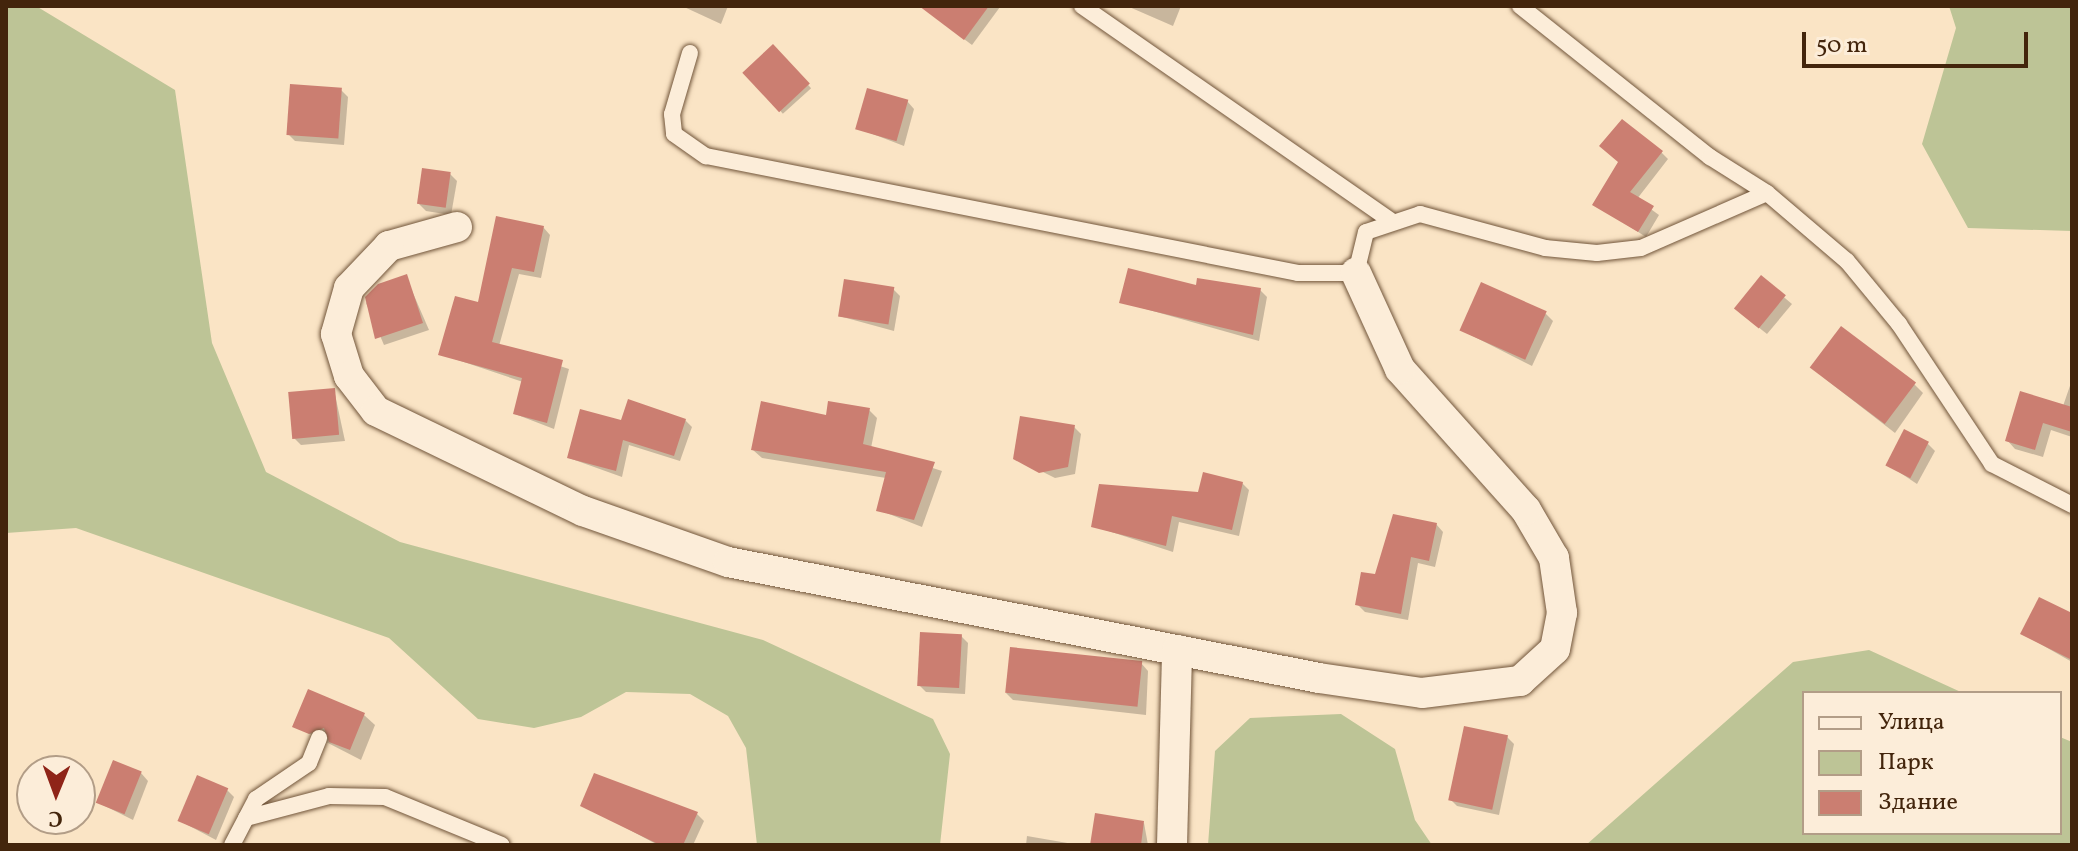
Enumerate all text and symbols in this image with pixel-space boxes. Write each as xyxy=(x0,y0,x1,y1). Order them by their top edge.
scale bar xyxy=(1806,16,2032,66)
text: 50 m xyxy=(1816,29,1868,63)
legend xyxy=(1802,691,2062,835)
text: Улица xyxy=(1878,706,1945,740)
text: Парк xyxy=(1878,746,1934,780)
north arrow xyxy=(16,755,96,835)
text: Здание xyxy=(1878,786,1958,820)
text: С xyxy=(48,802,63,833)

